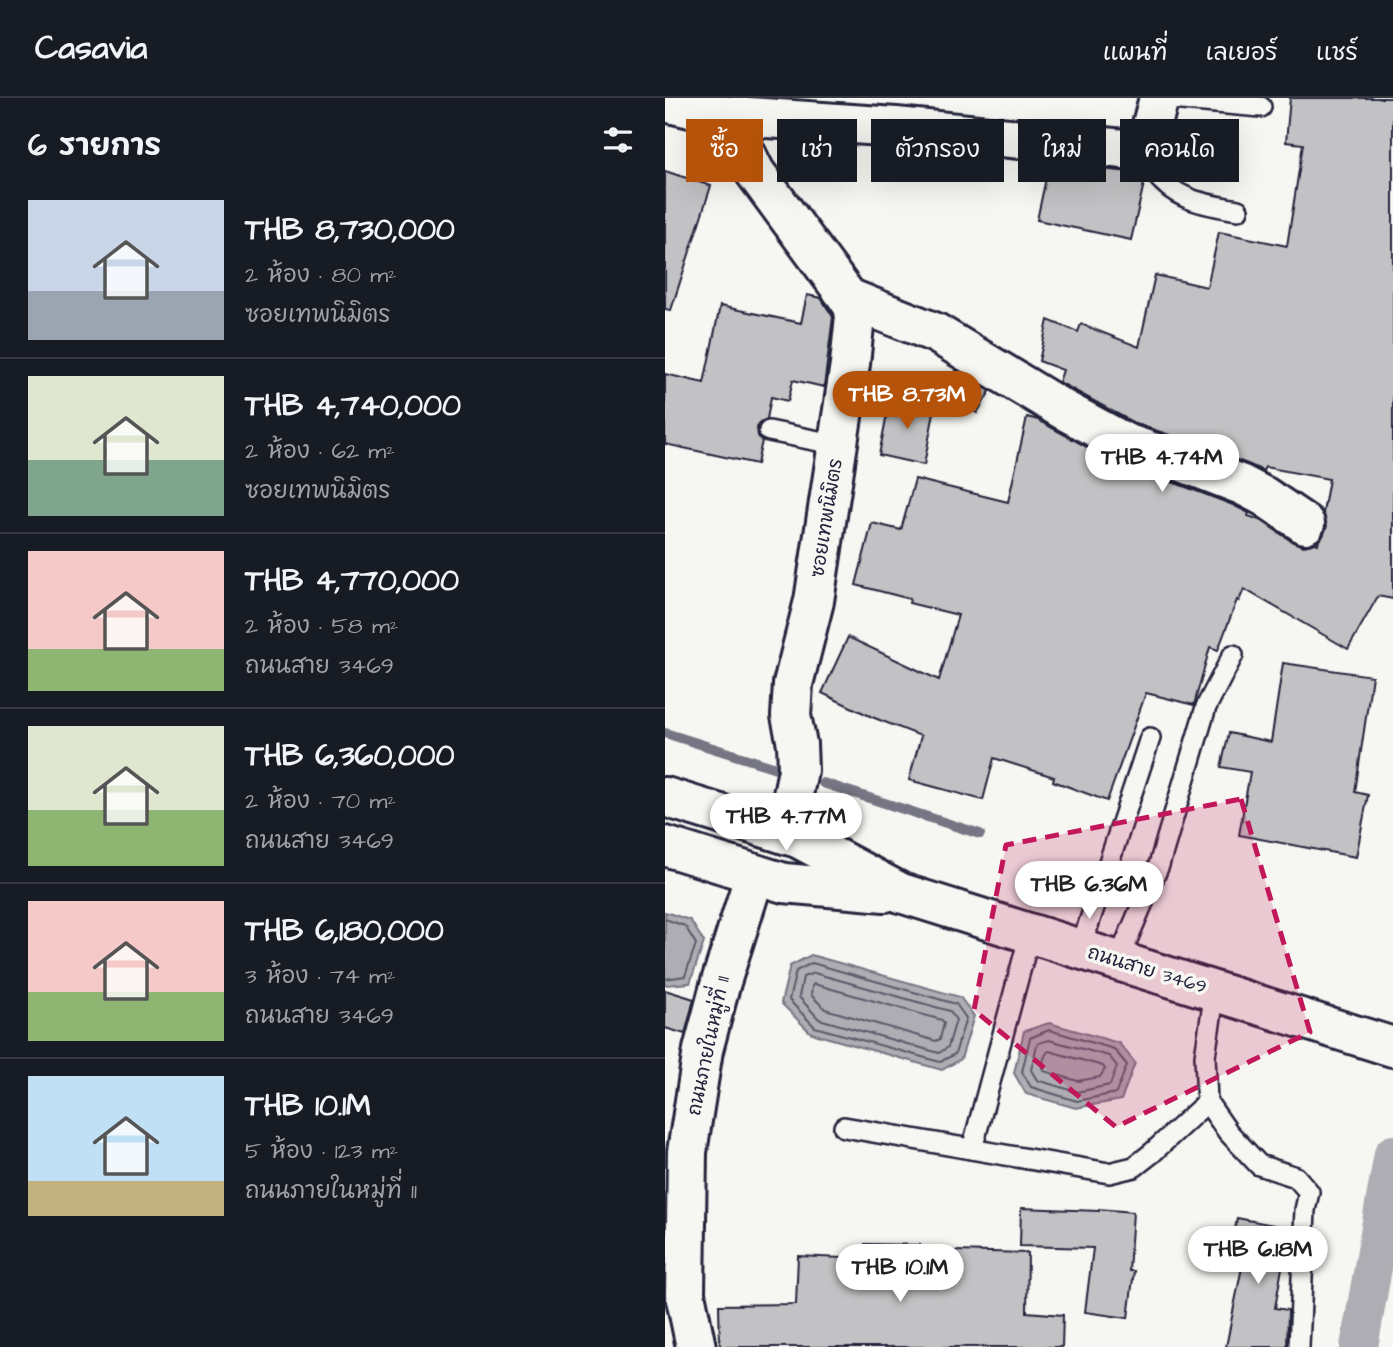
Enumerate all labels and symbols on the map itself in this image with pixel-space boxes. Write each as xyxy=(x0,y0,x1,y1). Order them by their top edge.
pin: THB 8.73M xyxy=(827,372,987,431)
pin: THB 4.74M xyxy=(1082,434,1242,494)
street label: ซอยเทพนิมิตร xyxy=(804,457,850,579)
pin: THB 4.77M xyxy=(706,794,866,853)
pin: THB 6.36M xyxy=(1009,862,1169,921)
street label: ถนนสาย 3469 xyxy=(1084,939,1210,1001)
street label: ถนนภายในหมู่ที่ 11 xyxy=(676,972,737,1118)
pin: THB 6.18M xyxy=(1178,1226,1338,1286)
pin: THB 10.1M xyxy=(820,1244,980,1304)

